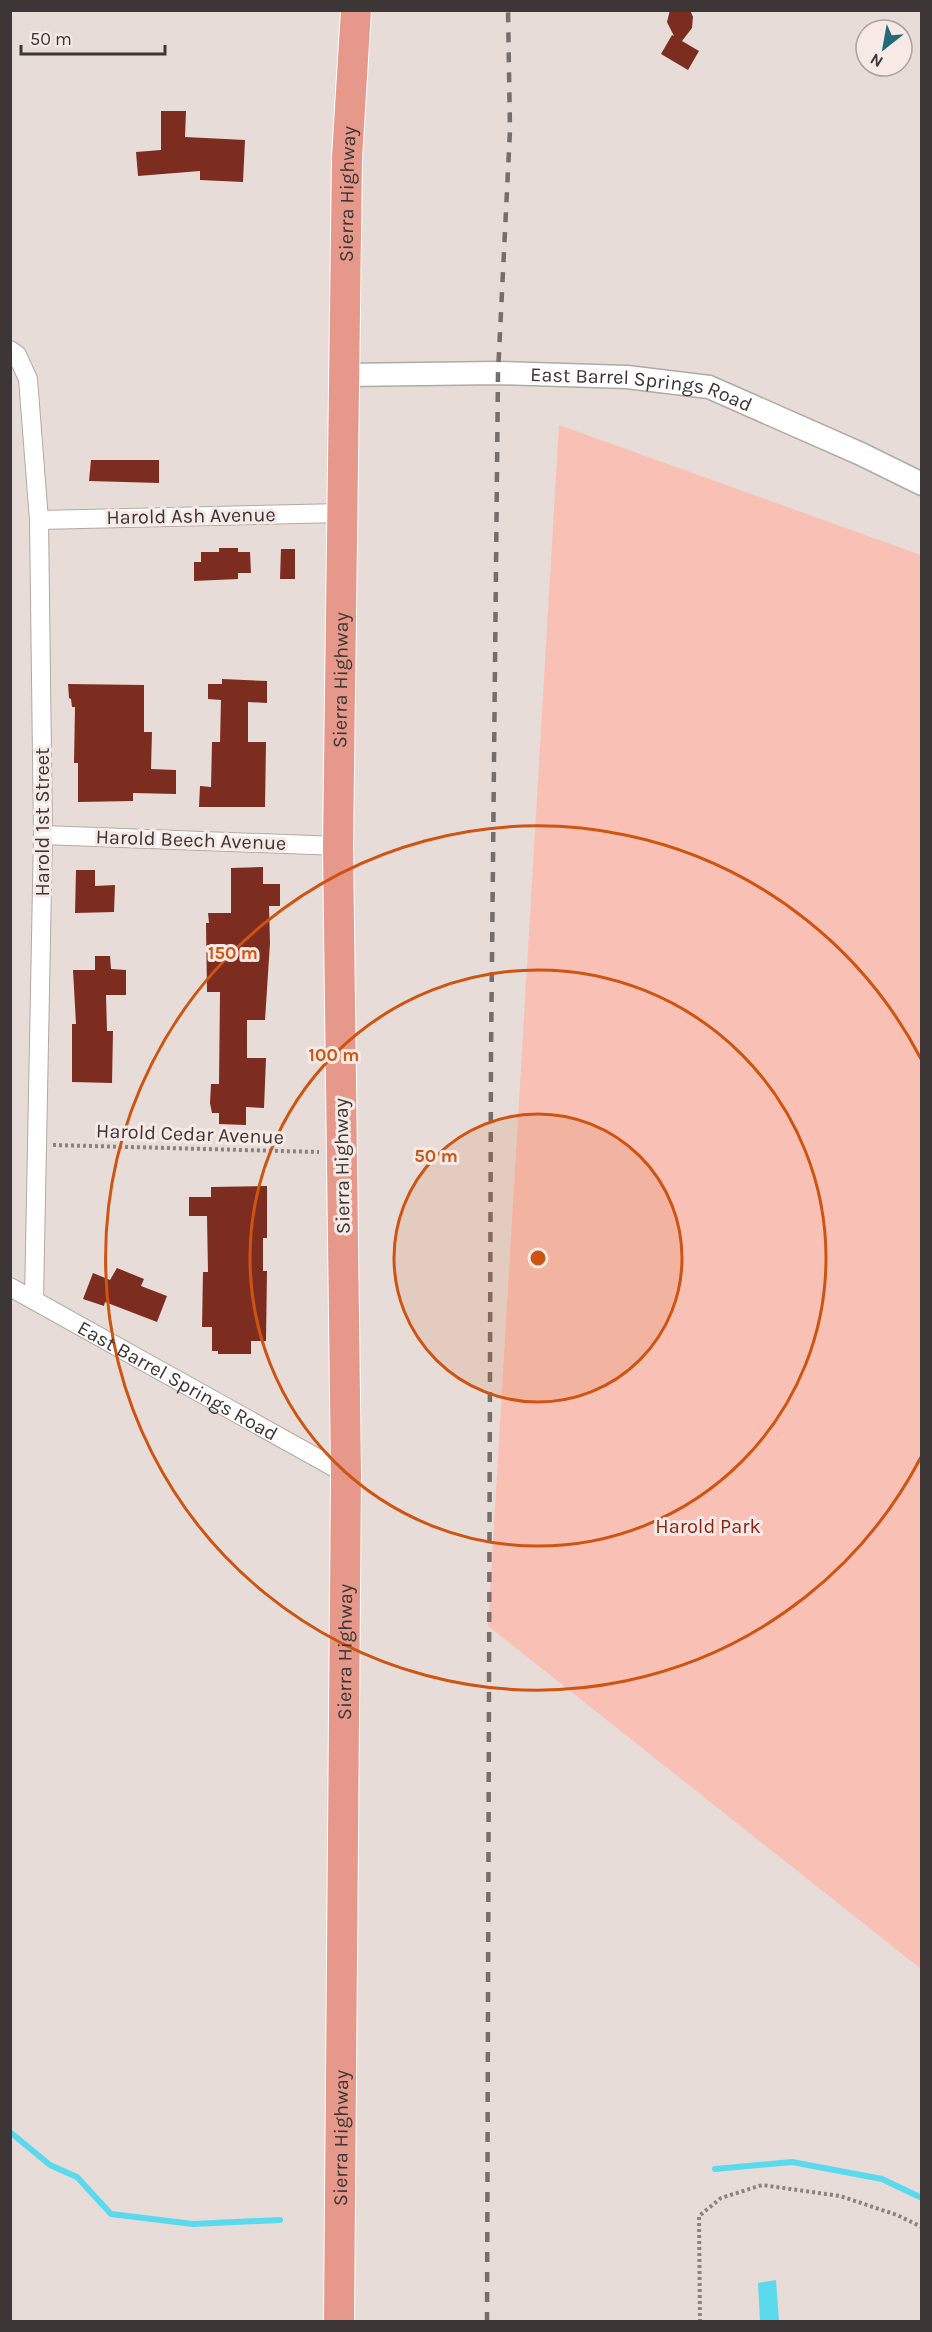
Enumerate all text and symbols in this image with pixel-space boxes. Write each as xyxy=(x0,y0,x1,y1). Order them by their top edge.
scale bar xyxy=(21,18,165,56)
north arrow xyxy=(854,18,914,78)
text: 50 m xyxy=(30,28,72,50)
text: N xyxy=(867,49,886,72)
street label: Sierra Highway xyxy=(334,125,360,262)
street label: East Barrel Springs Road xyxy=(530,363,756,416)
street label: Harold Ash Avenue xyxy=(106,503,276,529)
street label: Sierra Highway xyxy=(328,612,353,748)
street label: Harold 1st Street xyxy=(31,747,54,897)
street label: Harold Beech Avenue xyxy=(95,825,287,855)
text: 150 m xyxy=(208,942,258,964)
text: 100 m xyxy=(309,1044,359,1066)
street label: Sierra Highway xyxy=(329,1098,355,1234)
street label: Harold Cedar Avenue xyxy=(96,1119,284,1149)
text: 50 m xyxy=(414,1145,458,1167)
centre of rings xyxy=(528,1248,548,1268)
street label: East Barrel Springs Road xyxy=(74,1316,282,1445)
park label: Harold Park xyxy=(655,1515,761,1538)
street label: Sierra Highway xyxy=(332,1584,357,1720)
street label: Sierra Highway xyxy=(328,2070,353,2206)

